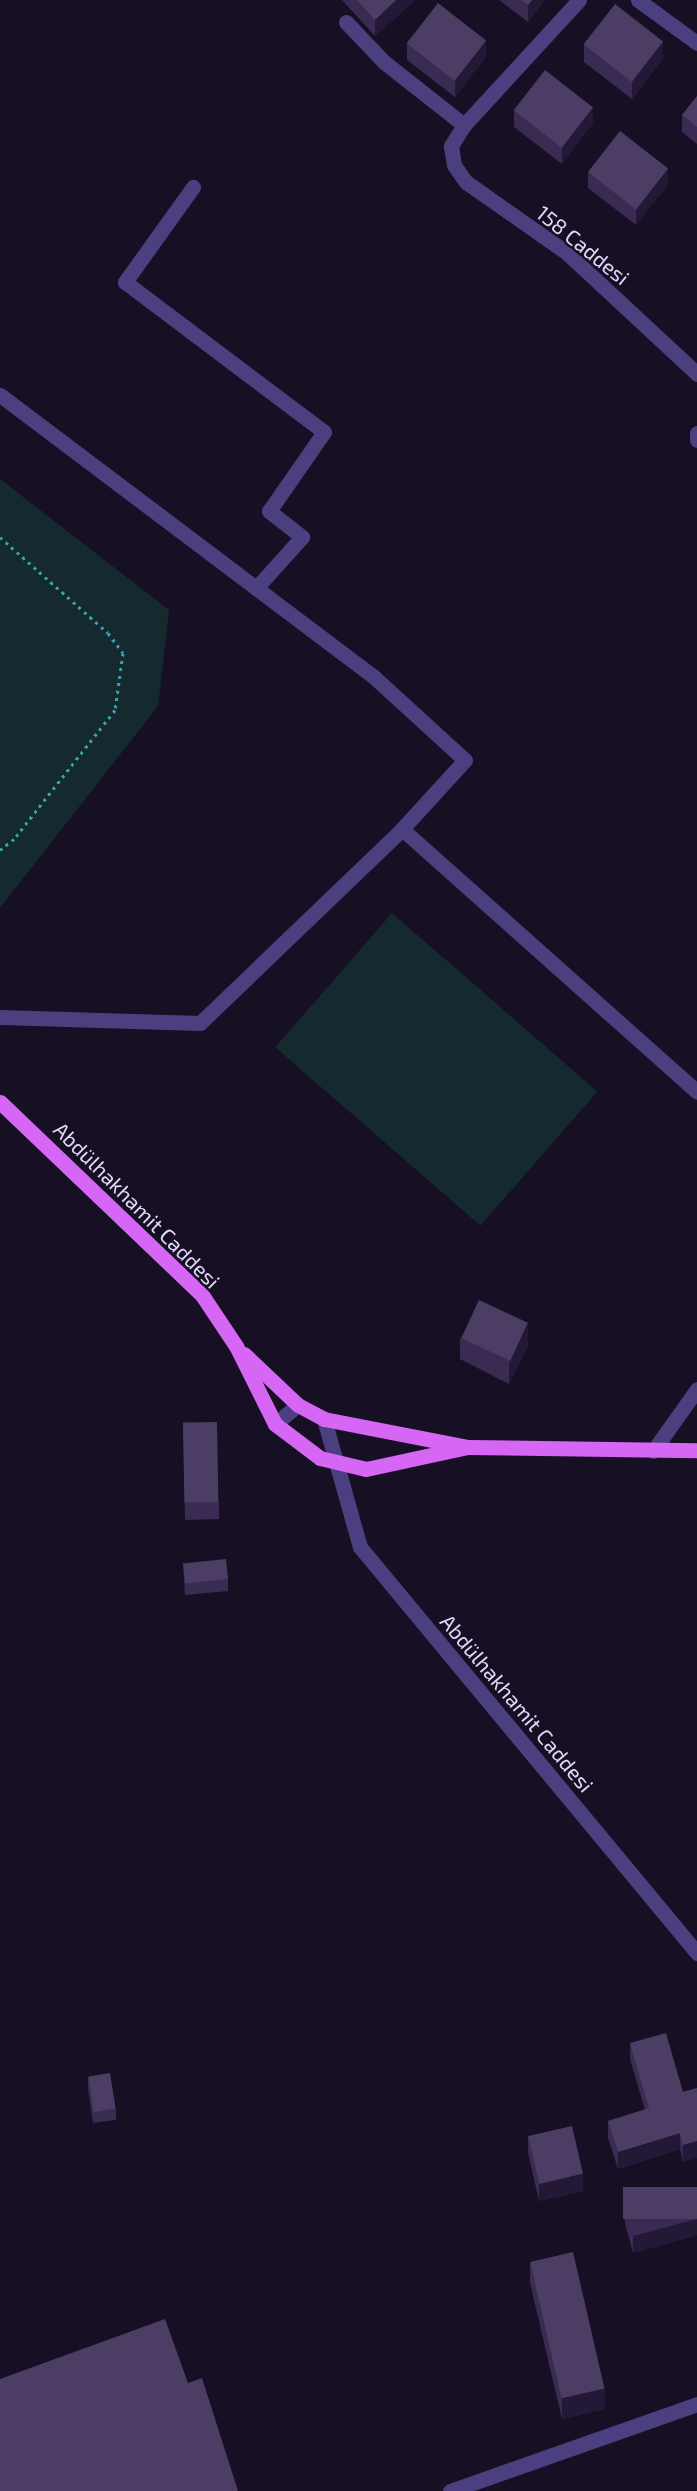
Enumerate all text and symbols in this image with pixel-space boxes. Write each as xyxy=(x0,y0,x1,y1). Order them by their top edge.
street label: 158 Caddesi xyxy=(532,200,634,290)
street label: Abdülhakhamit Caddesi xyxy=(49,1117,225,1293)
street label: Abdülhakhamit Caddesi xyxy=(435,1609,599,1797)

